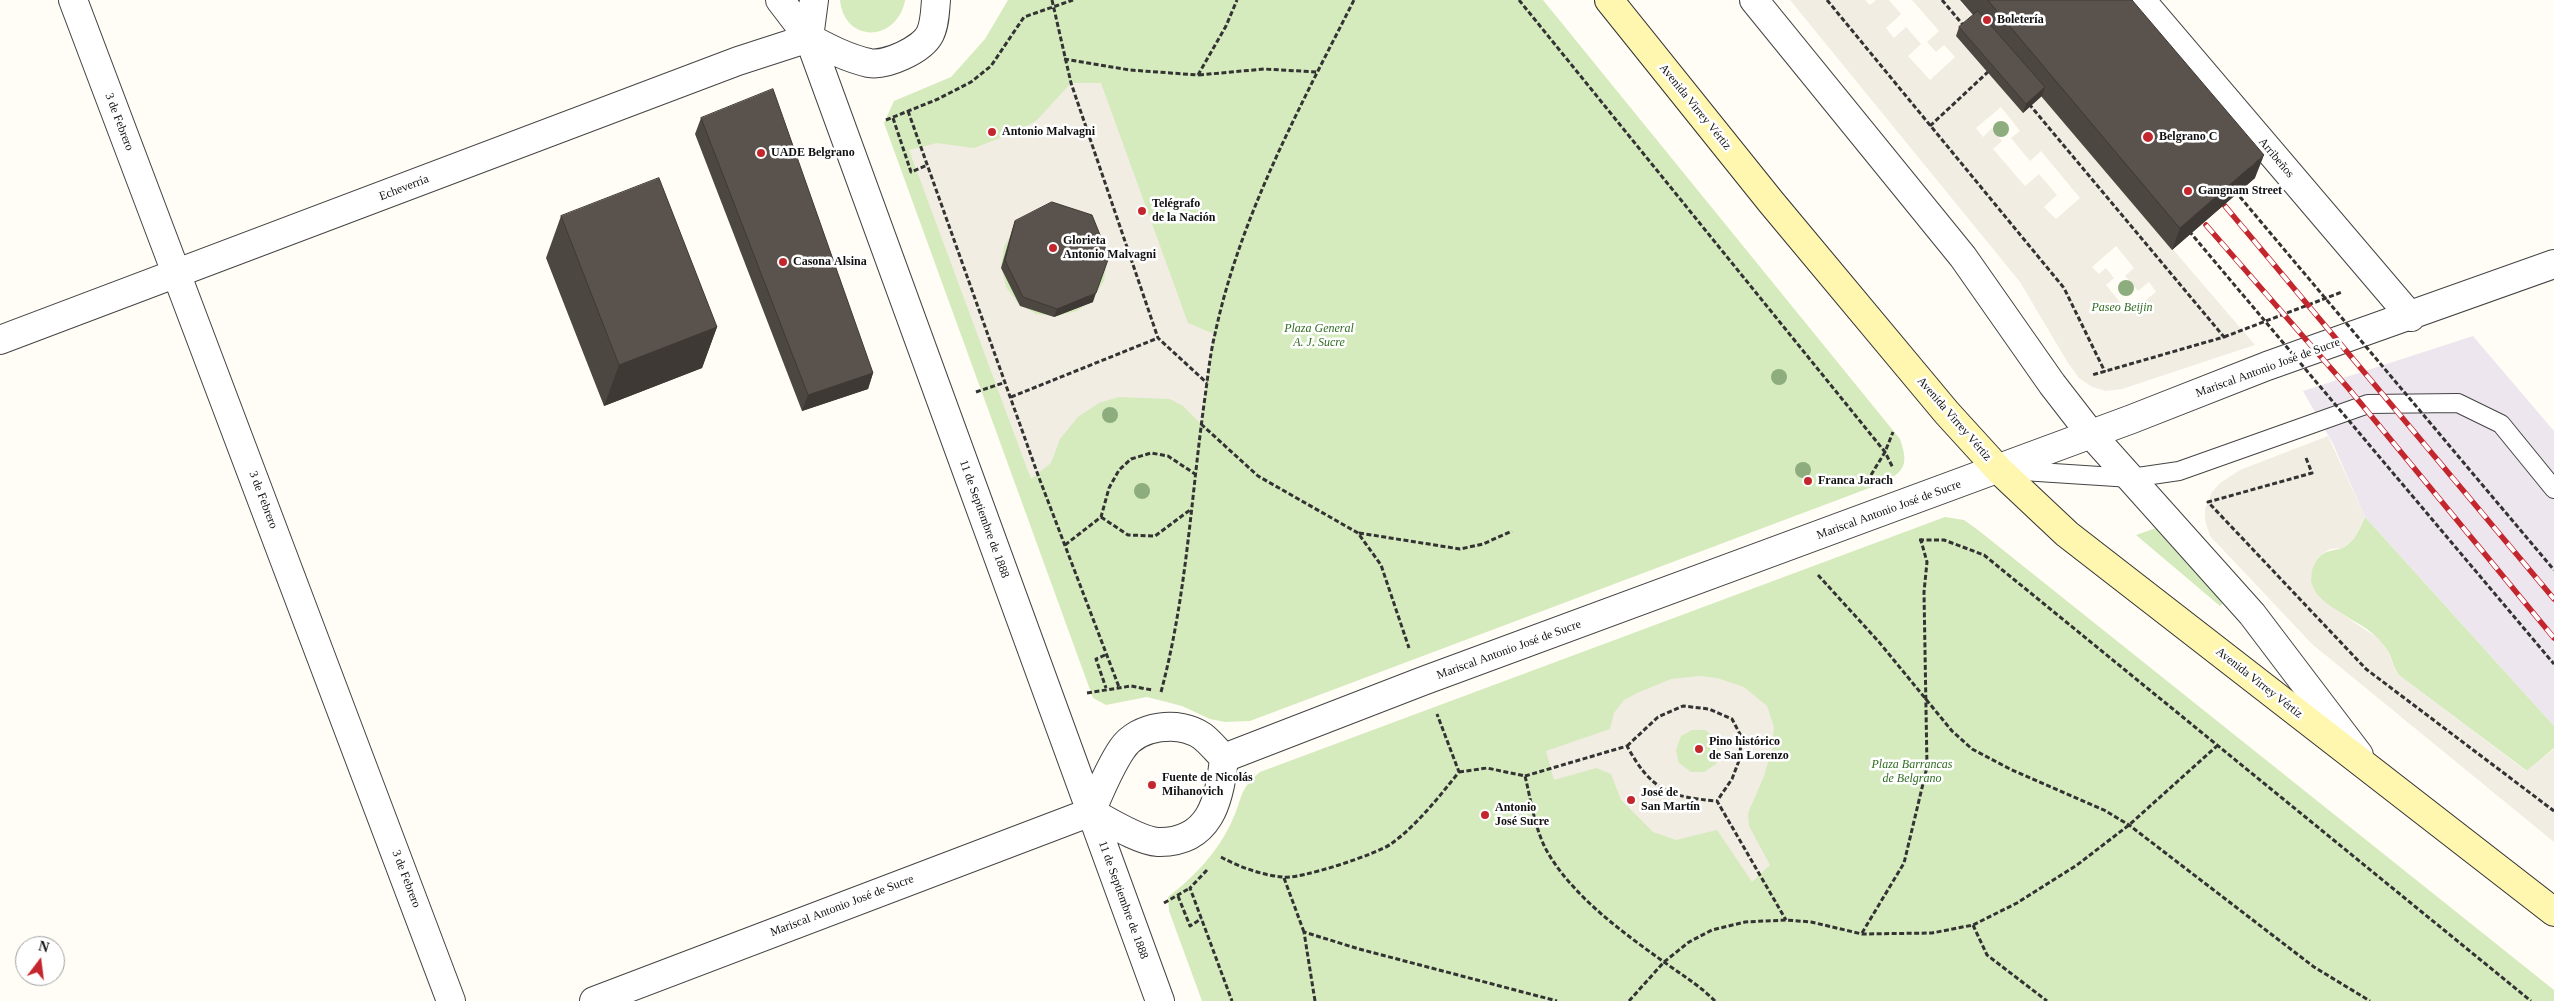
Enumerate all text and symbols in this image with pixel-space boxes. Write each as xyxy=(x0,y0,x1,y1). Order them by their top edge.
place label: Boletería xyxy=(1997,13,2044,27)
marker: Boletería xyxy=(1981,14,1993,26)
street label: Avenida Virrey Vértiz xyxy=(1656,61,1734,153)
street label: 3 de Febrero xyxy=(101,91,137,153)
place label: Antonio Malvagni xyxy=(1002,125,1095,139)
marker: Antonio Malvagni xyxy=(986,126,998,138)
marker: Belgrano C xyxy=(2141,130,2155,144)
place label: Belgrano C xyxy=(2159,130,2217,144)
street label: Arribeños xyxy=(2255,135,2297,181)
place label: UADE Belgrano xyxy=(771,146,855,160)
marker: UADE Belgrano xyxy=(755,147,767,159)
street label: Echeverría xyxy=(377,172,431,204)
place label: Gangnam Street xyxy=(2198,184,2282,198)
marker: Gangnam Street xyxy=(2182,185,2194,197)
place label: Telégrafo de la Nación xyxy=(1152,197,1215,225)
marker: Telégrafo de la Nación xyxy=(1136,205,1148,217)
place label: Glorieta Antonio Malvagni xyxy=(1063,234,1156,262)
marker: Glorieta Antonio Malvagni xyxy=(1047,242,1059,254)
place label: Casona Alsina xyxy=(793,255,867,269)
marker: Casona Alsina xyxy=(777,256,789,268)
park label: Paseo Beijin xyxy=(2092,301,2152,315)
park label: Plaza General A. J. Sucre xyxy=(1284,322,1354,350)
street label: Mariscal Antonio José de Sucre xyxy=(2194,335,2342,401)
street label: Avenida Virrey Vértiz xyxy=(1914,374,1994,464)
street label: 11 de Septiembre de 1888 xyxy=(956,458,1012,580)
street label: 3 de Febrero xyxy=(245,469,281,531)
place label: Franca Jarach xyxy=(1818,474,1893,488)
marker: Franca Jarach xyxy=(1802,475,1814,487)
street label: Mariscal Antonio José de Sucre xyxy=(1815,477,1963,543)
street label: Mariscal Antonio José de Sucre xyxy=(1435,617,1583,683)
street label: Avenida Virrey Vértiz xyxy=(2213,645,2305,721)
place label: Pino histórico de San Lorenzo xyxy=(1709,735,1789,763)
marker: Pino histórico de San Lorenzo xyxy=(1693,743,1705,755)
park label: Plaza Barrancas de Belgrano xyxy=(1871,758,1952,786)
place label: Fuente de Nicolás Mihanovich xyxy=(1162,771,1253,799)
marker: Fuente de Nicolás Mihanovich xyxy=(1146,779,1158,791)
place label: José de San Martín xyxy=(1641,786,1700,814)
marker: José de San Martín xyxy=(1625,794,1637,806)
place label: Antonio José Sucre xyxy=(1495,801,1549,829)
marker: Antonio José Sucre xyxy=(1479,809,1491,821)
street label: 11 de Septiembre de 1888 xyxy=(1095,839,1151,961)
street label: 3 de Febrero xyxy=(388,848,424,910)
street label: Mariscal Antonio José de Sucre xyxy=(768,872,916,940)
north arrow xyxy=(15,936,65,986)
text: N xyxy=(37,938,51,956)

